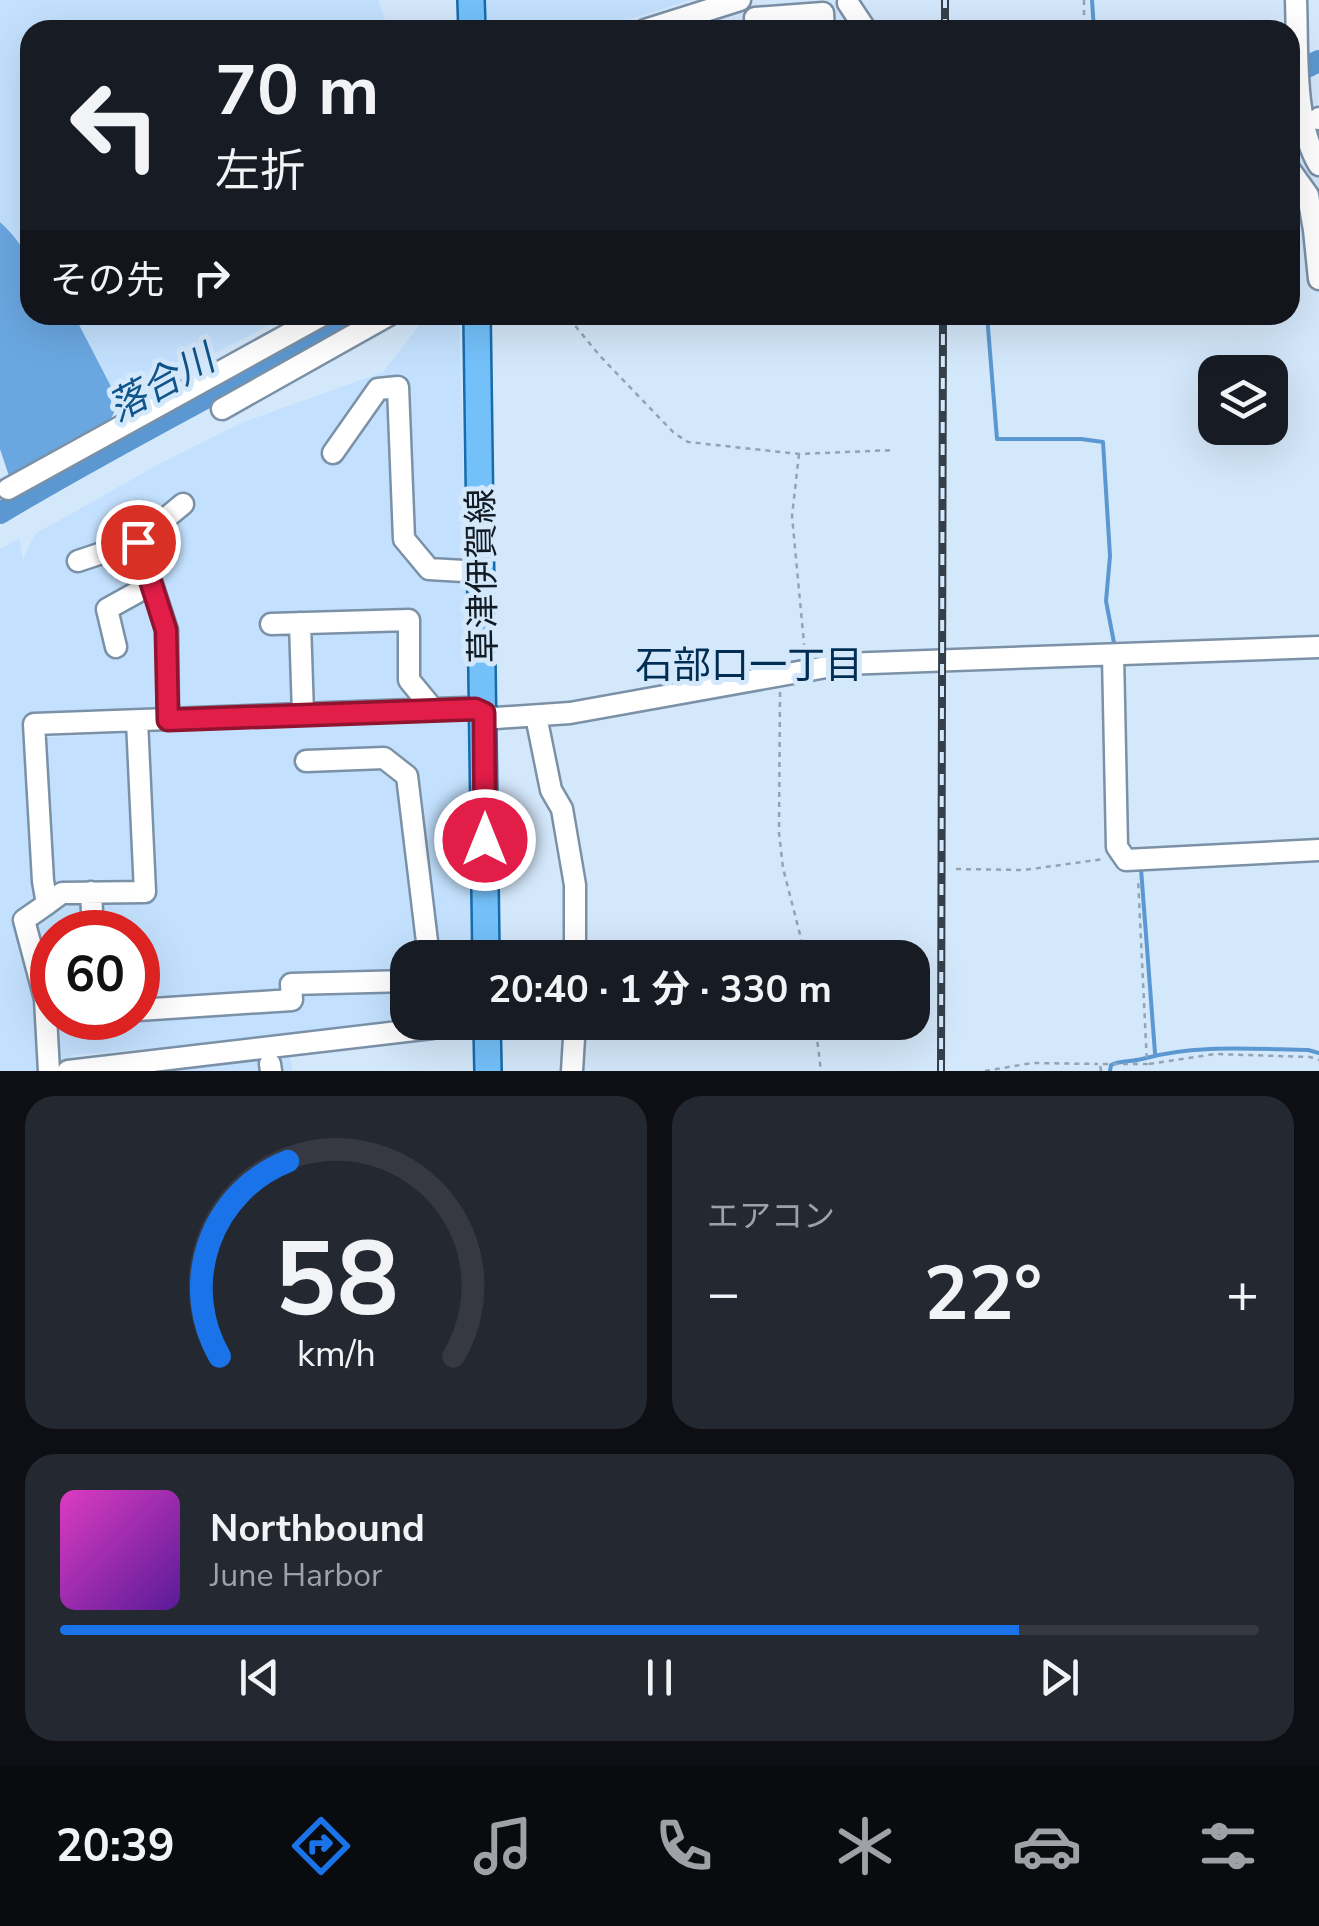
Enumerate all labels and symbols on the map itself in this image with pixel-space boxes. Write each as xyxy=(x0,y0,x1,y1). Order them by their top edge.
water label: 落合川 xyxy=(99,332,227,433)
street label: 草津伊賀線 xyxy=(457,488,508,664)
pin xyxy=(96,500,181,585)
district label: 石部口一丁目 xyxy=(635,640,863,691)
position arrow xyxy=(433,788,537,892)
speed limit sign: 60 xyxy=(30,910,160,1040)

